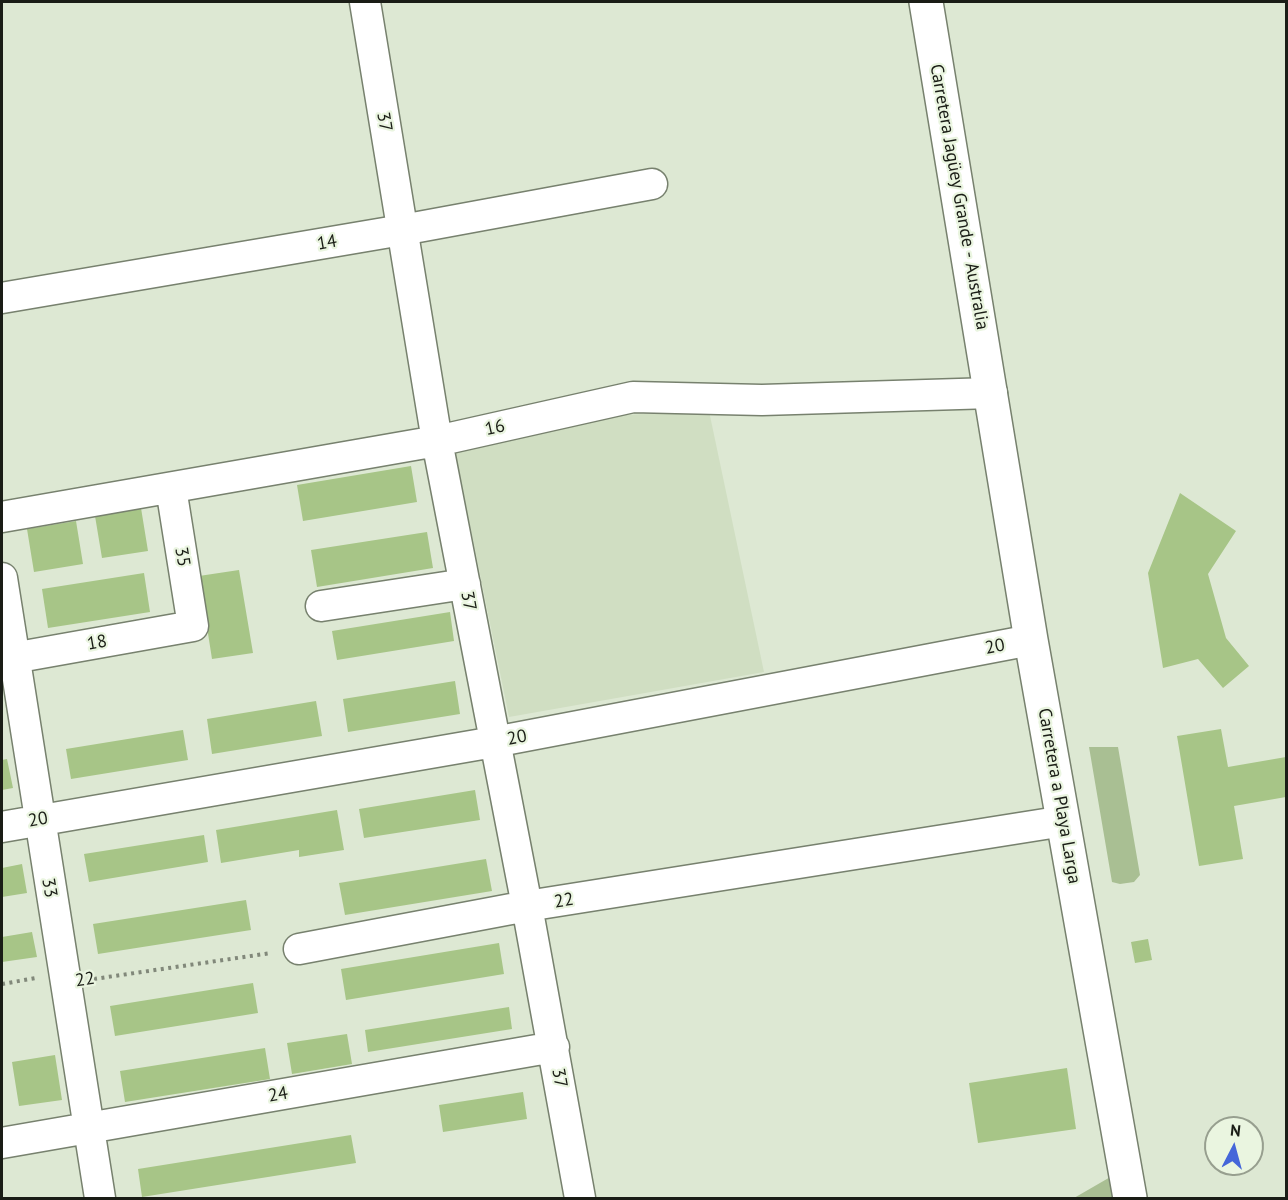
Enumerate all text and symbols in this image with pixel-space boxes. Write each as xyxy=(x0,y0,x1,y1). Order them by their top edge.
street label: Carretera Jagüey Grande - Australia xyxy=(925,62,993,332)
street label: 37 xyxy=(372,111,396,133)
street label: 14 xyxy=(315,231,339,255)
street label: 16 xyxy=(483,415,507,441)
street label: 35 xyxy=(170,546,194,568)
street label: 37 xyxy=(456,589,480,613)
street label: 18 xyxy=(85,631,109,655)
street label: 20 xyxy=(983,635,1007,659)
street label: Carretera a Playa Larga xyxy=(1033,707,1085,885)
street label: 20 xyxy=(505,726,529,750)
street label: 20 xyxy=(26,808,50,832)
street label: 33 xyxy=(37,877,61,899)
street label: 22 xyxy=(553,889,575,913)
street label: 22 xyxy=(74,968,96,992)
street label: 37 xyxy=(547,1066,571,1090)
street label: 24 xyxy=(266,1083,290,1107)
north arrow xyxy=(1204,1116,1264,1176)
text: N xyxy=(1229,1120,1242,1141)

